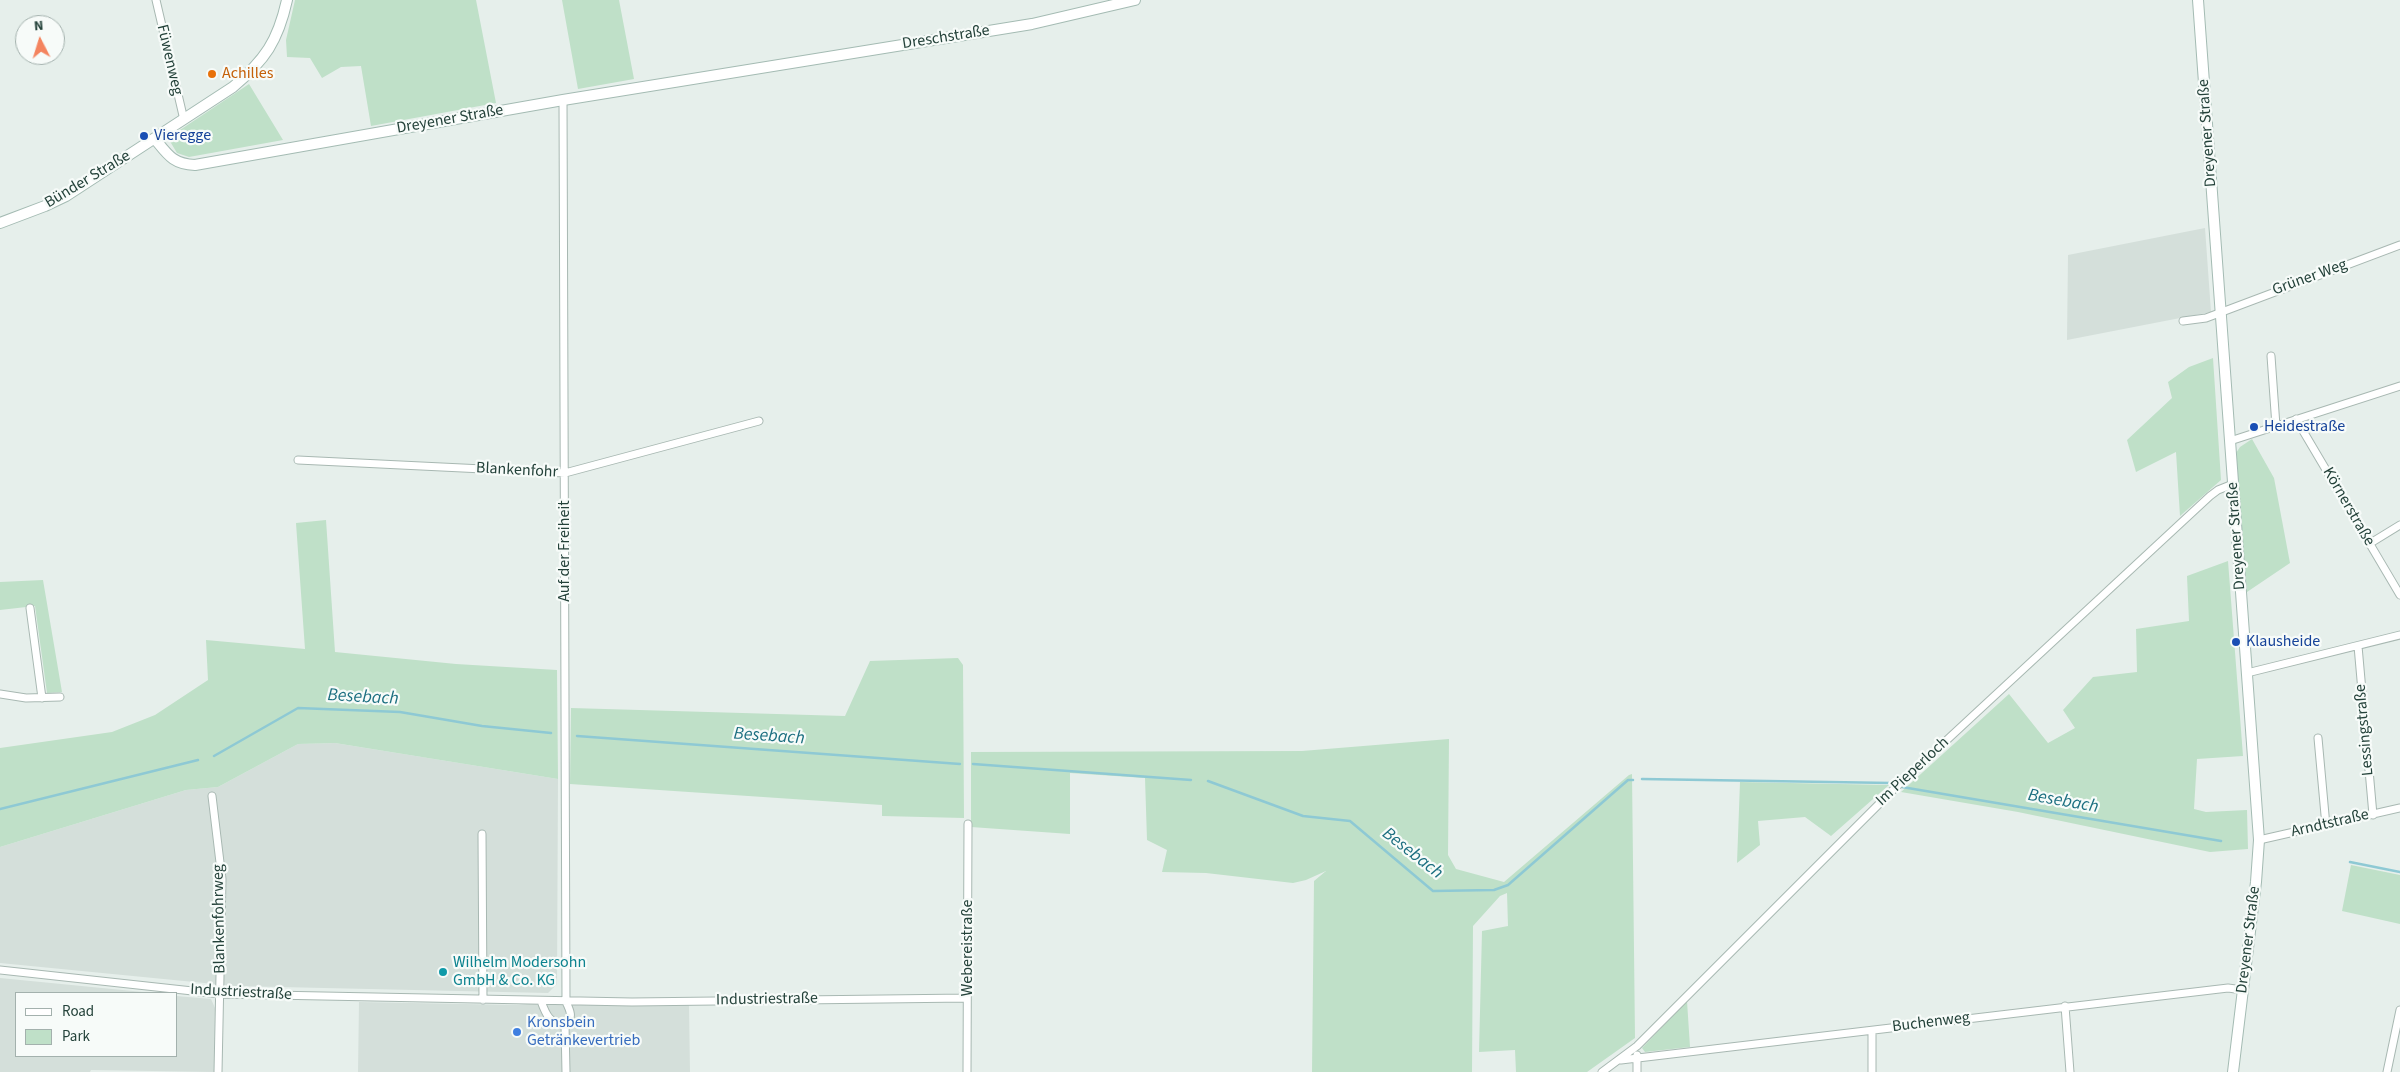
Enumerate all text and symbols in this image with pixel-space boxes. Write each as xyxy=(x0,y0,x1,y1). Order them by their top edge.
north arrow xyxy=(15,15,65,65)
text: N xyxy=(33,16,44,36)
street label: Dreschstraße xyxy=(901,22,991,54)
street label: Füwenweg xyxy=(152,23,186,97)
place label: Achilles xyxy=(222,64,273,84)
marker: Achilles xyxy=(206,68,218,80)
street label: Dreyener Straße xyxy=(2195,78,2221,188)
street label: Dreyener Straße xyxy=(395,101,505,139)
place label: Vieregge xyxy=(154,126,211,146)
marker: Vieregge xyxy=(138,130,150,142)
street label: Bünder Straße xyxy=(42,147,134,213)
street label: Grüner Weg xyxy=(2270,256,2350,300)
place label: Heidestraße xyxy=(2264,417,2345,437)
marker: Heidestraße xyxy=(2248,421,2260,433)
street label: Blankenfohr xyxy=(476,459,558,483)
street label: Körnerstraße xyxy=(2318,464,2378,550)
street label: Dreyener Straße xyxy=(2224,481,2250,591)
street label: Auf der Freiheit xyxy=(555,500,575,602)
place label: Klausheide xyxy=(2246,632,2320,652)
marker: Klausheide xyxy=(2230,636,2242,648)
street label: Lessingstraße xyxy=(2351,683,2379,777)
water label: Besebach xyxy=(327,685,399,711)
water label: Besebach xyxy=(733,724,805,750)
street label: Im Pieperloch xyxy=(1873,733,1953,811)
water label: Besebach xyxy=(2026,785,2100,819)
street label: Arndtstraße xyxy=(2289,806,2371,842)
water label: Besebach xyxy=(1377,824,1447,884)
street label: Blankenfohrweg xyxy=(209,864,231,974)
street label: Dreyener Straße xyxy=(2233,885,2265,995)
street label: Webereistraße xyxy=(958,900,978,996)
place label: Wilhelm Modersohn GmbH & Co. KG xyxy=(453,953,586,991)
marker: Wilhelm Modersohn GmbH & Co. KG xyxy=(437,966,449,978)
street label: Industriestraße xyxy=(190,981,292,1005)
street label: Industriestraße xyxy=(716,990,818,1010)
legend xyxy=(15,992,178,1057)
text: Road xyxy=(62,1001,94,1022)
street label: Buchenweg xyxy=(1891,1009,1971,1037)
place label: Kronsbein Getränkevertrieb xyxy=(527,1013,640,1051)
text: Park xyxy=(62,1026,90,1047)
marker: Kronsbein Getränkevertrieb xyxy=(511,1026,523,1038)

